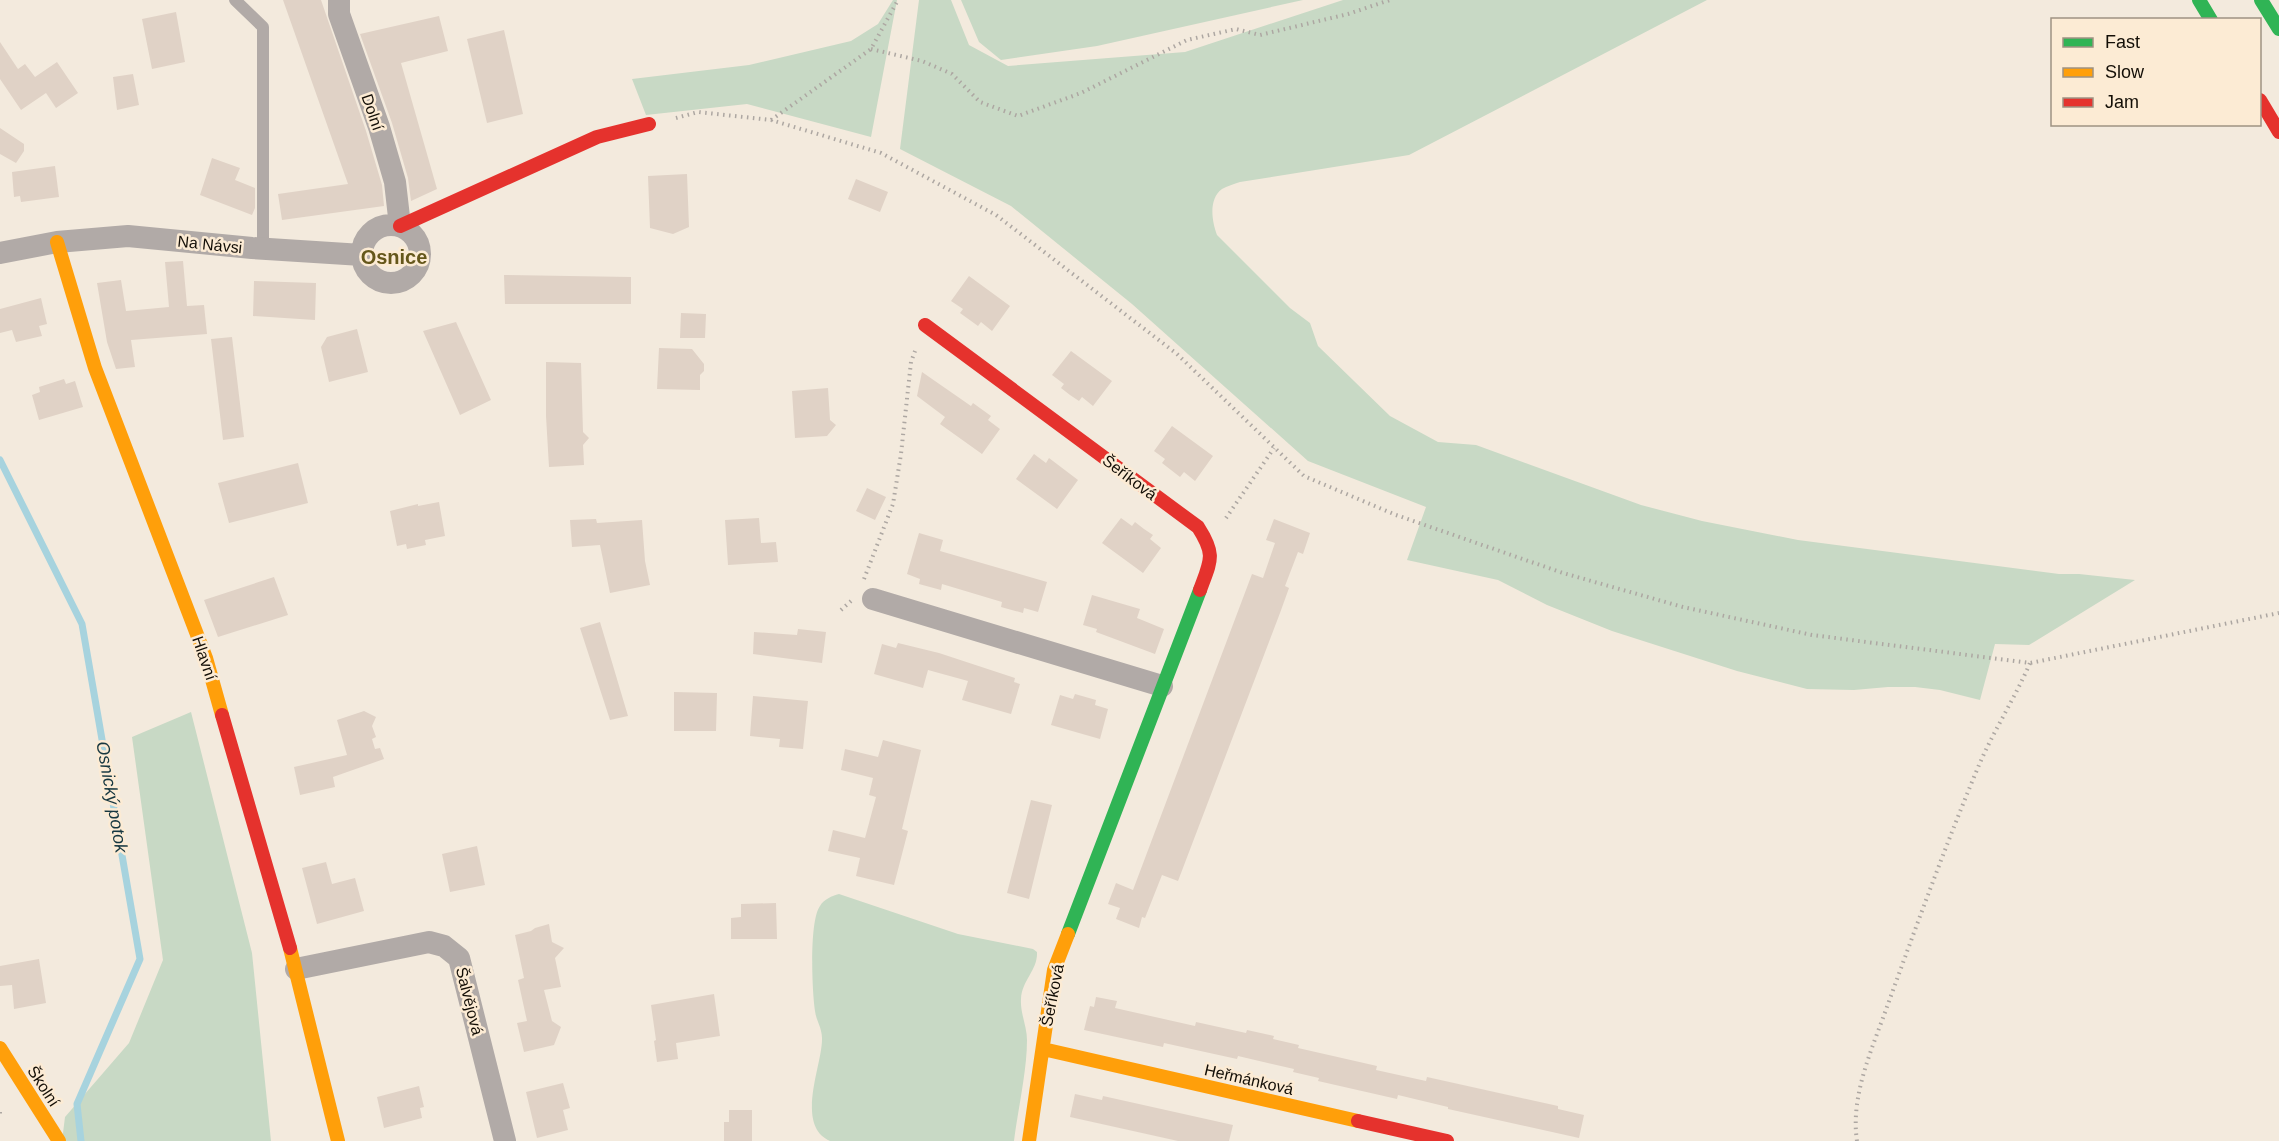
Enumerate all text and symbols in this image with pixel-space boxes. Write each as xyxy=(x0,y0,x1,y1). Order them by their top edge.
legend xyxy=(2051,18,2261,126)
text: Fast xyxy=(2105,32,2140,52)
text: Slow xyxy=(2105,62,2145,82)
street label: Dolní xyxy=(358,92,387,133)
text: Jam xyxy=(2105,92,2139,112)
street label: Na Návsi xyxy=(177,233,243,256)
district label: Osnice xyxy=(361,246,427,268)
street label: Šeříková xyxy=(1099,451,1161,503)
street label: Hlavní xyxy=(189,634,220,683)
water label: Osnický potok xyxy=(92,740,132,855)
street label: Šeříková xyxy=(1037,962,1067,1028)
street label: Šalvějová xyxy=(453,965,487,1037)
street label: Heřmánková xyxy=(1203,1061,1295,1098)
street label: Školní xyxy=(24,1062,64,1110)

